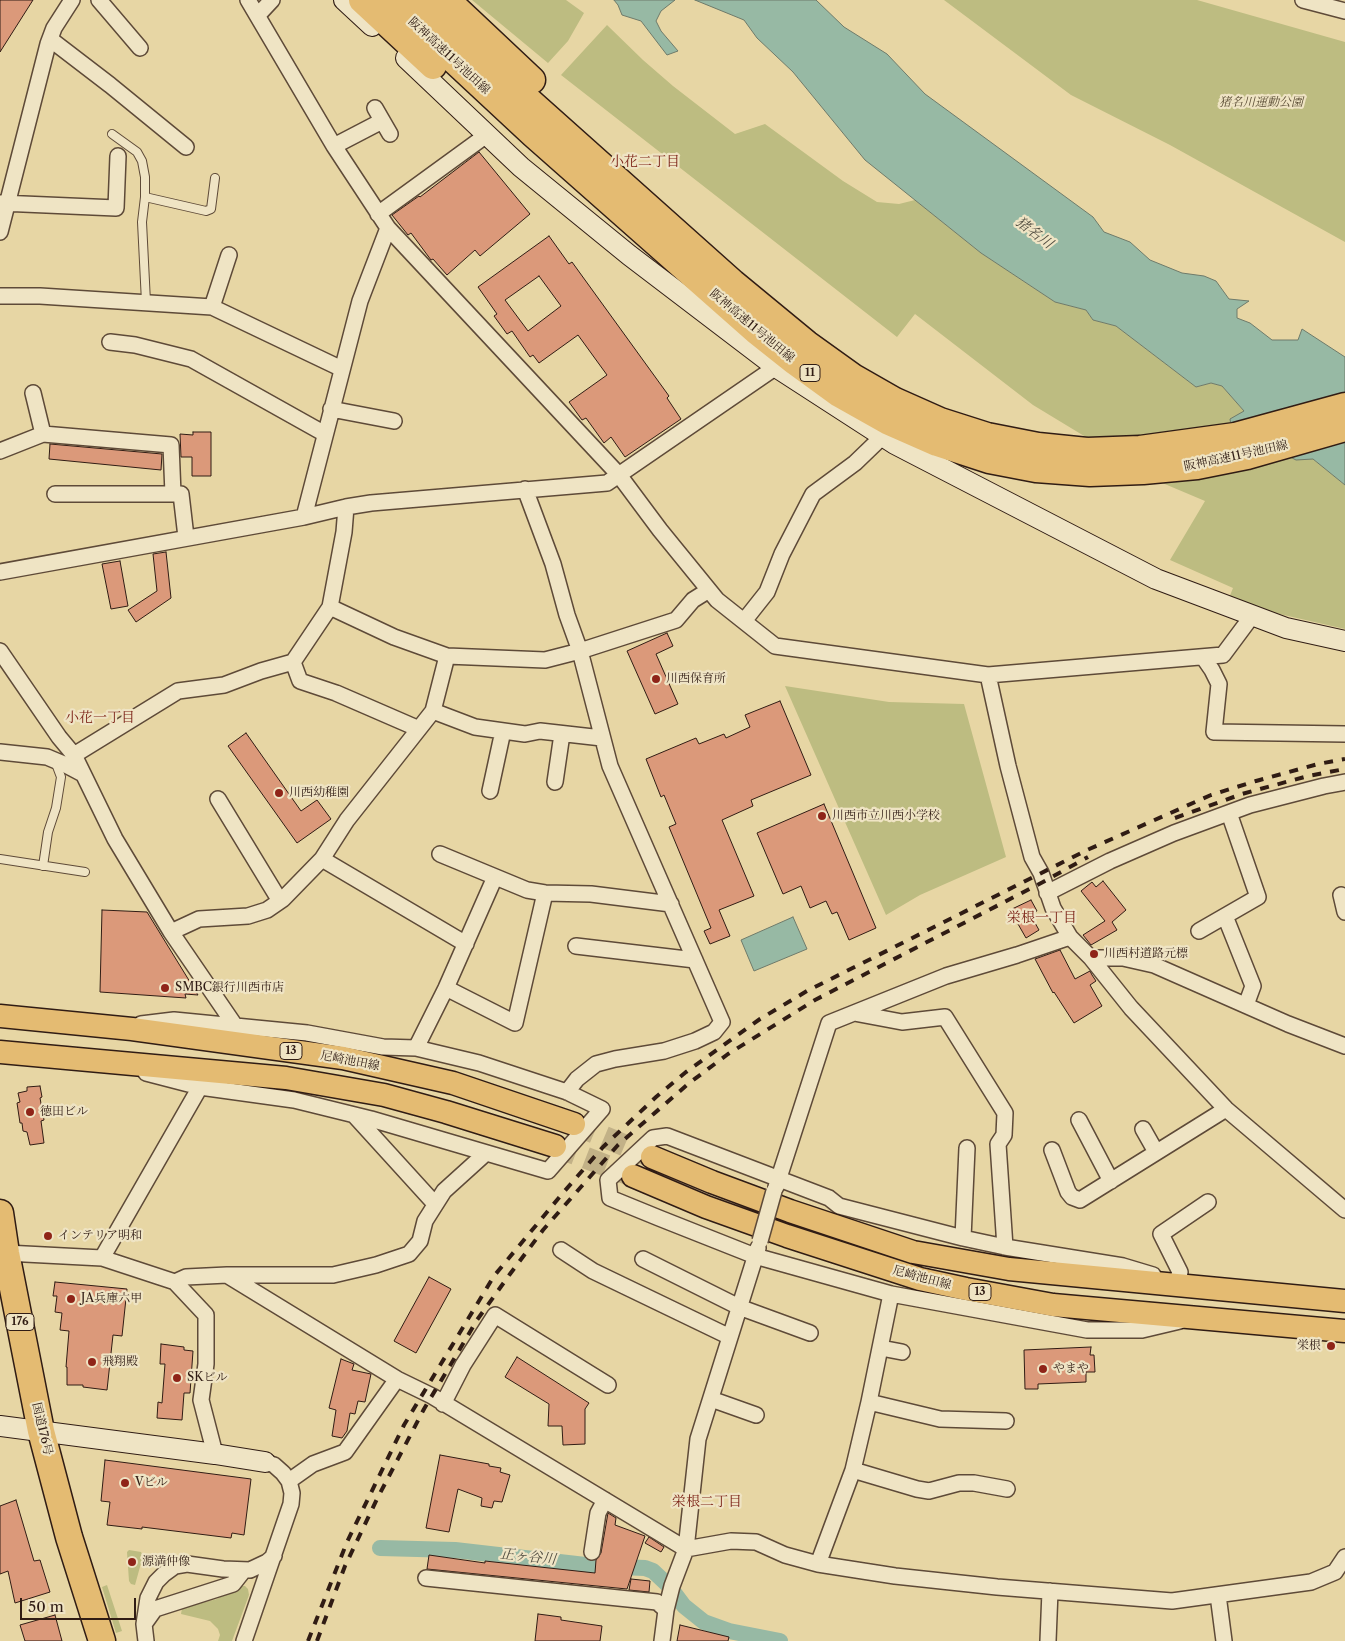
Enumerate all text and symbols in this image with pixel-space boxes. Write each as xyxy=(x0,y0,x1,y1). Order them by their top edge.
street label: 阪神高速11号池田線 xyxy=(405,15,493,97)
park label: 猪名川運動公園 xyxy=(1219,96,1303,110)
district label: 小花二丁目 xyxy=(610,154,680,170)
water label: 猪名川 xyxy=(1012,214,1056,252)
street label: 阪神高速11号池田線 xyxy=(707,286,797,366)
road number: 11 xyxy=(800,364,820,382)
street label: 阪神高速11号池田線 xyxy=(1183,438,1289,474)
place label: 川西保育所 xyxy=(666,672,726,686)
marker: 川西保育所 xyxy=(650,673,662,685)
district label: 小花一丁目 xyxy=(65,710,135,726)
place label: 川西幼稚園 xyxy=(289,786,349,800)
marker: 川西幼稚園 xyxy=(273,787,285,799)
place label: 川西市立川西小学校 xyxy=(832,809,940,823)
marker: 川西市立川西小学校 xyxy=(816,810,828,822)
district label: 栄根一丁目 xyxy=(1007,910,1077,926)
place label: 川西村道路元標 xyxy=(1104,947,1188,961)
marker: 川西村道路元標 xyxy=(1088,948,1100,960)
place label: SMBC銀行川西市店 xyxy=(175,981,284,995)
marker: SMBC銀行川西市店 xyxy=(159,982,171,994)
road number: 13 xyxy=(280,1042,302,1060)
street label: 尼崎池田線 xyxy=(319,1048,381,1074)
place label: 徳田ビル xyxy=(40,1105,88,1119)
marker: 徳田ビル xyxy=(24,1106,36,1118)
place label: インテリア明和 xyxy=(58,1229,142,1243)
marker: インテリア明和 xyxy=(42,1230,54,1242)
street label: 尼崎池田線 xyxy=(891,1263,953,1293)
road number: 13 xyxy=(969,1284,991,1300)
place label: JA兵庫六甲 xyxy=(81,1292,142,1306)
marker: JA兵庫六甲 xyxy=(65,1293,77,1305)
road number: 176 xyxy=(6,1314,34,1330)
place label: 栄根 xyxy=(1297,1339,1321,1353)
marker: 栄根 xyxy=(1325,1340,1337,1352)
place label: 飛翔殿 xyxy=(102,1355,138,1369)
marker: 飛翔殿 xyxy=(86,1356,98,1368)
place label: やまや xyxy=(1053,1362,1089,1376)
marker: やまや xyxy=(1037,1363,1049,1375)
place label: SKビル xyxy=(187,1371,228,1385)
marker: SKビル xyxy=(171,1372,183,1384)
street label: 国道176号 xyxy=(29,1401,55,1457)
place label: Vビル xyxy=(135,1476,168,1490)
marker: Vビル xyxy=(119,1477,131,1489)
district label: 栄根二丁目 xyxy=(672,1494,742,1510)
water label: 正ヶ谷川 xyxy=(499,1546,557,1568)
place label: 源満仲像 xyxy=(142,1555,190,1569)
marker: 源満仲像 xyxy=(126,1556,138,1568)
scale bar xyxy=(22,1588,139,1620)
text: 50 m xyxy=(28,1597,64,1616)

